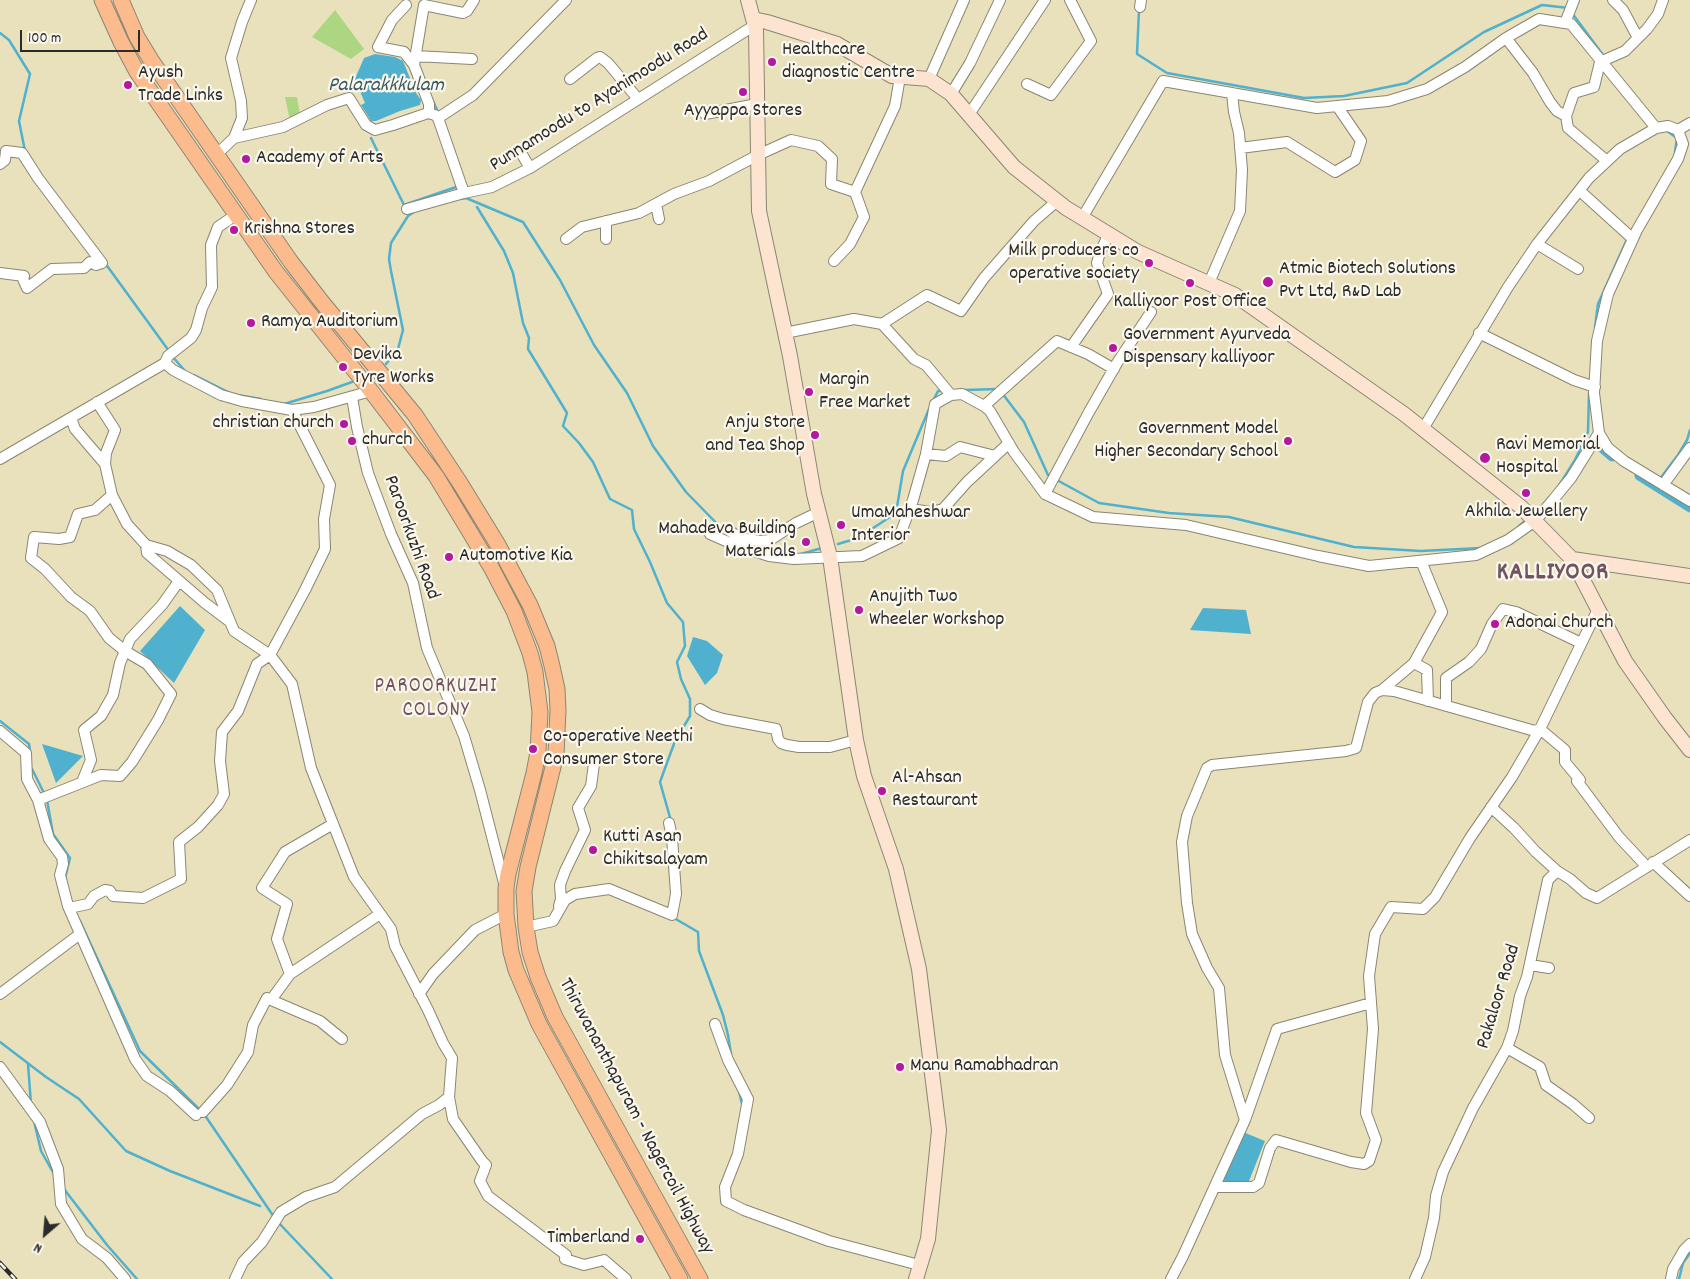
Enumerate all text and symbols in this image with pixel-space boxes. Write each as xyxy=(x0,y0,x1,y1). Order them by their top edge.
scale bar xyxy=(22,20,142,52)
street label: Punnamoodu to Ayanimoodu Road xyxy=(486,24,714,178)
text: 100 m xyxy=(28,28,61,50)
place label: Healthcare diagnostic Centre xyxy=(782,39,915,86)
marker: Healthcare diagnostic Centre xyxy=(766,56,778,68)
place label: Ayush Trade Links xyxy=(138,62,223,109)
water label: Palarakkkulam xyxy=(328,74,444,100)
marker: Ayush Trade Links xyxy=(122,79,134,91)
marker: Ayyappa Stores xyxy=(737,86,749,98)
place label: Ayyappa Stores xyxy=(684,100,802,124)
place label: Academy of Arts xyxy=(256,147,384,171)
marker: Academy of Arts xyxy=(240,153,252,165)
place label: Krishna Stores xyxy=(244,218,355,242)
marker: Krishna Stores xyxy=(228,224,240,236)
place label: Milk producers co operative society xyxy=(1008,240,1139,287)
marker: Milk producers co operative society xyxy=(1143,257,1155,269)
place label: Atmic Biotech Solutions Pvt Ltd, R&D Lab xyxy=(1279,258,1456,305)
marker: Atmic Biotech Solutions Pvt Ltd, R&D Lab xyxy=(1261,275,1275,289)
marker: Kalliyoor Post Office xyxy=(1184,277,1196,289)
place label: Kalliyoor Post Office xyxy=(1113,291,1267,315)
place label: Ramya Auditorium xyxy=(261,311,398,335)
marker: Ramya Auditorium xyxy=(245,317,257,329)
place label: Government Ayurveda Dispensary kalliyoor xyxy=(1123,324,1290,371)
marker: Government Ayurveda Dispensary kalliyoor xyxy=(1107,342,1119,354)
place label: Devika Tyre Works xyxy=(353,344,434,391)
marker: Devika Tyre Works xyxy=(337,361,349,373)
place label: Margin Free Market xyxy=(819,369,910,416)
marker: Margin Free Market xyxy=(803,386,815,398)
place label: christian church xyxy=(213,412,334,436)
place label: Anju Store and Tea Shop xyxy=(706,412,805,459)
marker: christian church xyxy=(338,418,350,430)
place label: Government Model Higher Secondary School xyxy=(1094,418,1278,465)
place label: church xyxy=(362,429,412,453)
marker: Anju Store and Tea Shop xyxy=(809,429,821,441)
place label: Ravi Memorial Hospital xyxy=(1496,434,1600,481)
marker: church xyxy=(346,435,358,447)
marker: Government Model Higher Secondary School xyxy=(1282,435,1294,447)
marker: Ravi Memorial Hospital xyxy=(1478,451,1492,465)
street label: Paroorkuzhi Road xyxy=(376,473,444,603)
marker: Akhila Jewellery xyxy=(1520,487,1532,499)
place label: Akhila Jewellery xyxy=(1465,501,1587,525)
place label: UmaMaheshwar Interior xyxy=(851,502,970,549)
place label: Mahadeva Building Materials xyxy=(658,518,796,565)
marker: UmaMaheshwar Interior xyxy=(835,519,847,531)
marker: Mahadeva Building Materials xyxy=(800,536,812,548)
place label: Automotive Kia xyxy=(459,545,572,569)
marker: Automotive Kia xyxy=(443,551,455,563)
district label: KALLIYOOR xyxy=(1496,560,1610,590)
place label: Anujith Two Wheeler Workshop xyxy=(869,586,1004,633)
marker: Anujith Two Wheeler Workshop xyxy=(853,604,865,616)
place label: Adonai Church xyxy=(1505,612,1613,636)
marker: Adonai Church xyxy=(1489,618,1501,630)
district label: PAROORKUZHI COLONY xyxy=(373,675,499,725)
place label: Co-operative Neethi Consumer Store xyxy=(543,726,693,773)
marker: Co-operative Neethi Consumer Store xyxy=(527,743,539,755)
place label: Al-Ahsan Restaurant xyxy=(892,767,978,814)
marker: Al-Ahsan Restaurant xyxy=(876,785,888,797)
place label: Kutti Asan Chikitsalayam xyxy=(603,826,708,873)
marker: Kutti Asan Chikitsalayam xyxy=(587,844,599,856)
street label: Pakaloor Road xyxy=(1473,942,1527,1052)
street label: Thiruvananthapuram - Nagercoil Highway xyxy=(552,975,718,1259)
place label: Manu Ramabhadran xyxy=(910,1055,1058,1079)
marker: Manu Ramabhadran xyxy=(894,1061,906,1073)
north arrow xyxy=(20,1209,70,1259)
place label: Timberland xyxy=(547,1227,630,1251)
marker: Timberland xyxy=(634,1233,646,1245)
text: N xyxy=(31,1237,46,1258)

